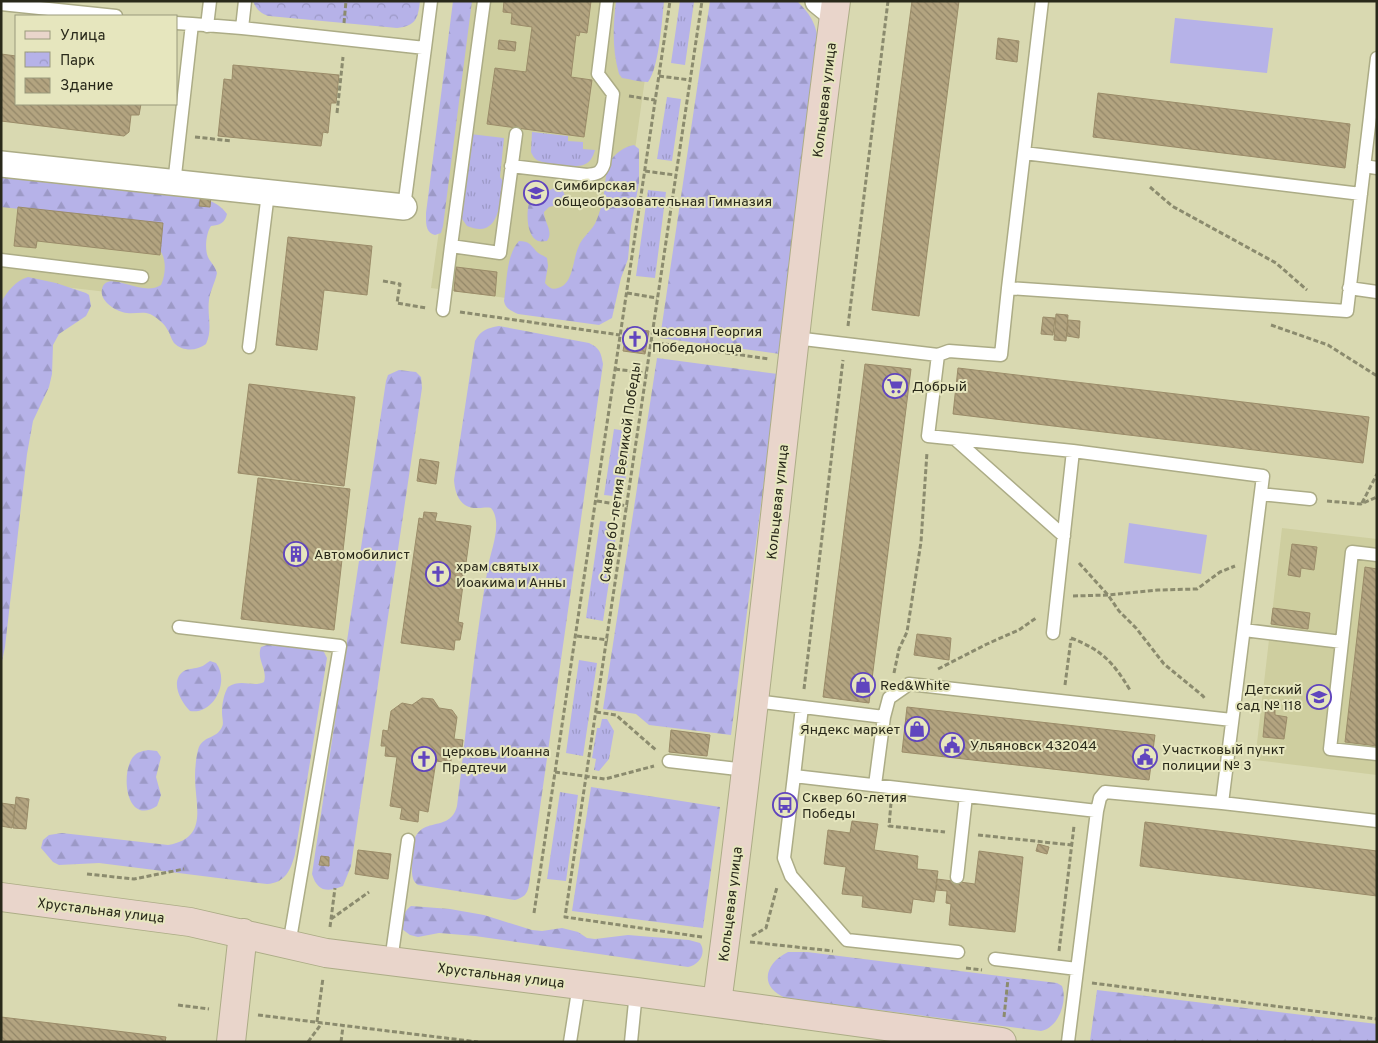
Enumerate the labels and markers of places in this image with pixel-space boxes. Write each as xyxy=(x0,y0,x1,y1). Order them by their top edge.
place label: Симбирская общеобразовательная Гимназия xyxy=(554,178,772,211)
school or university icon: Симбирская общеобразовательная Гимназия xyxy=(523,180,549,206)
place label: часовня Георгия Победоносца xyxy=(652,324,762,357)
church icon: часовня Георгия Победоносца xyxy=(622,326,648,352)
supermarket icon: Добрый xyxy=(882,373,908,399)
place label: Добрый xyxy=(912,379,967,396)
building icon: Автомобилист xyxy=(283,541,309,567)
place label: Автомобилист xyxy=(314,547,410,564)
place label: храм святых Иоакима и Анны xyxy=(456,559,566,592)
church icon: храм святых Иоакима и Анны xyxy=(425,561,451,587)
shop icon: Red&White xyxy=(850,672,876,698)
place label: Red&White xyxy=(880,678,950,695)
place label: Детский сад № 118 xyxy=(1236,682,1302,715)
school or university icon: Детский сад № 118 xyxy=(1306,684,1332,710)
shop icon: Яндекс маркет xyxy=(904,716,930,742)
place label: Яндекс маркет xyxy=(800,722,900,739)
public building icon: Ульяновск 432044 xyxy=(939,732,965,758)
place label: Ульяновск 432044 xyxy=(970,738,1097,755)
place label: Участковый пункт полиции № 3 xyxy=(1162,742,1285,775)
place label: церковь Иоанна Предтечи xyxy=(442,744,550,777)
public building icon: Участковый пункт полиции № 3 xyxy=(1132,744,1158,770)
church icon: церковь Иоанна Предтечи xyxy=(411,746,437,772)
place label: Сквер 60-летия Победы xyxy=(802,790,907,823)
bus stop icon: Сквер 60-летия Победы xyxy=(772,792,798,818)

